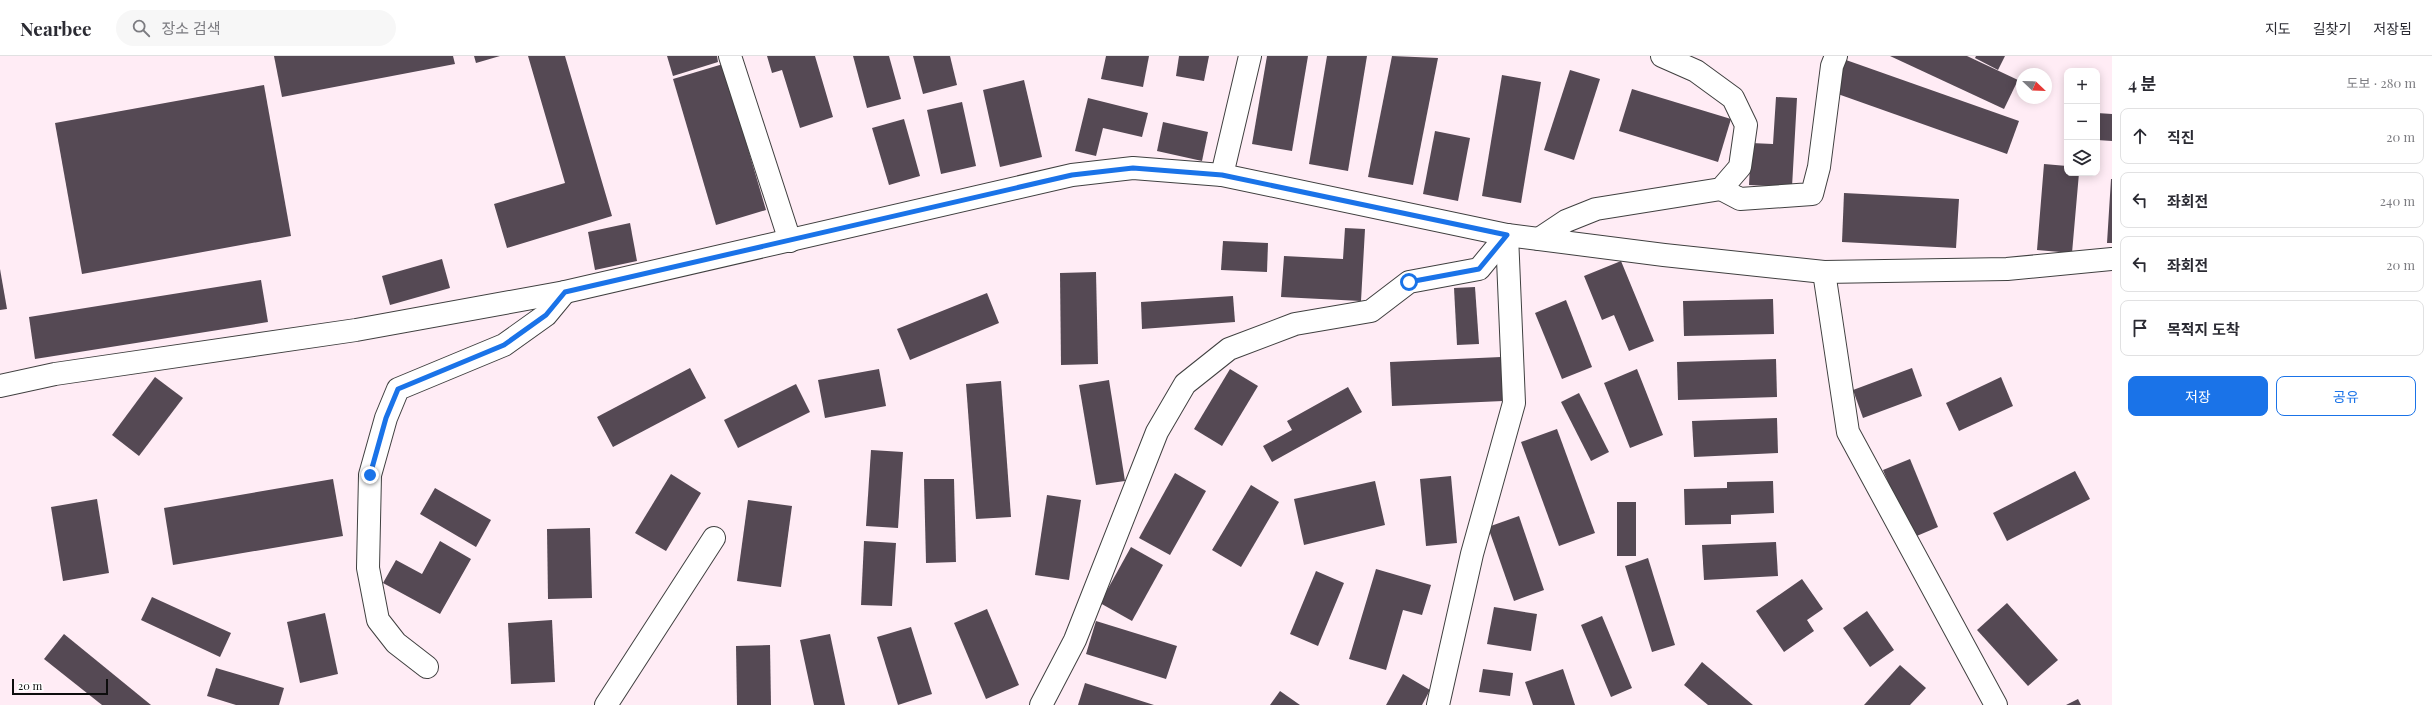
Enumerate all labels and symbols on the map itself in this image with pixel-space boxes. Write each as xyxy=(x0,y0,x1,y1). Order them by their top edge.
north arrow xyxy=(2016,68,2052,104)
route start xyxy=(1400,273,1418,291)
route end xyxy=(361,466,379,484)
scale bar xyxy=(12,677,108,696)

